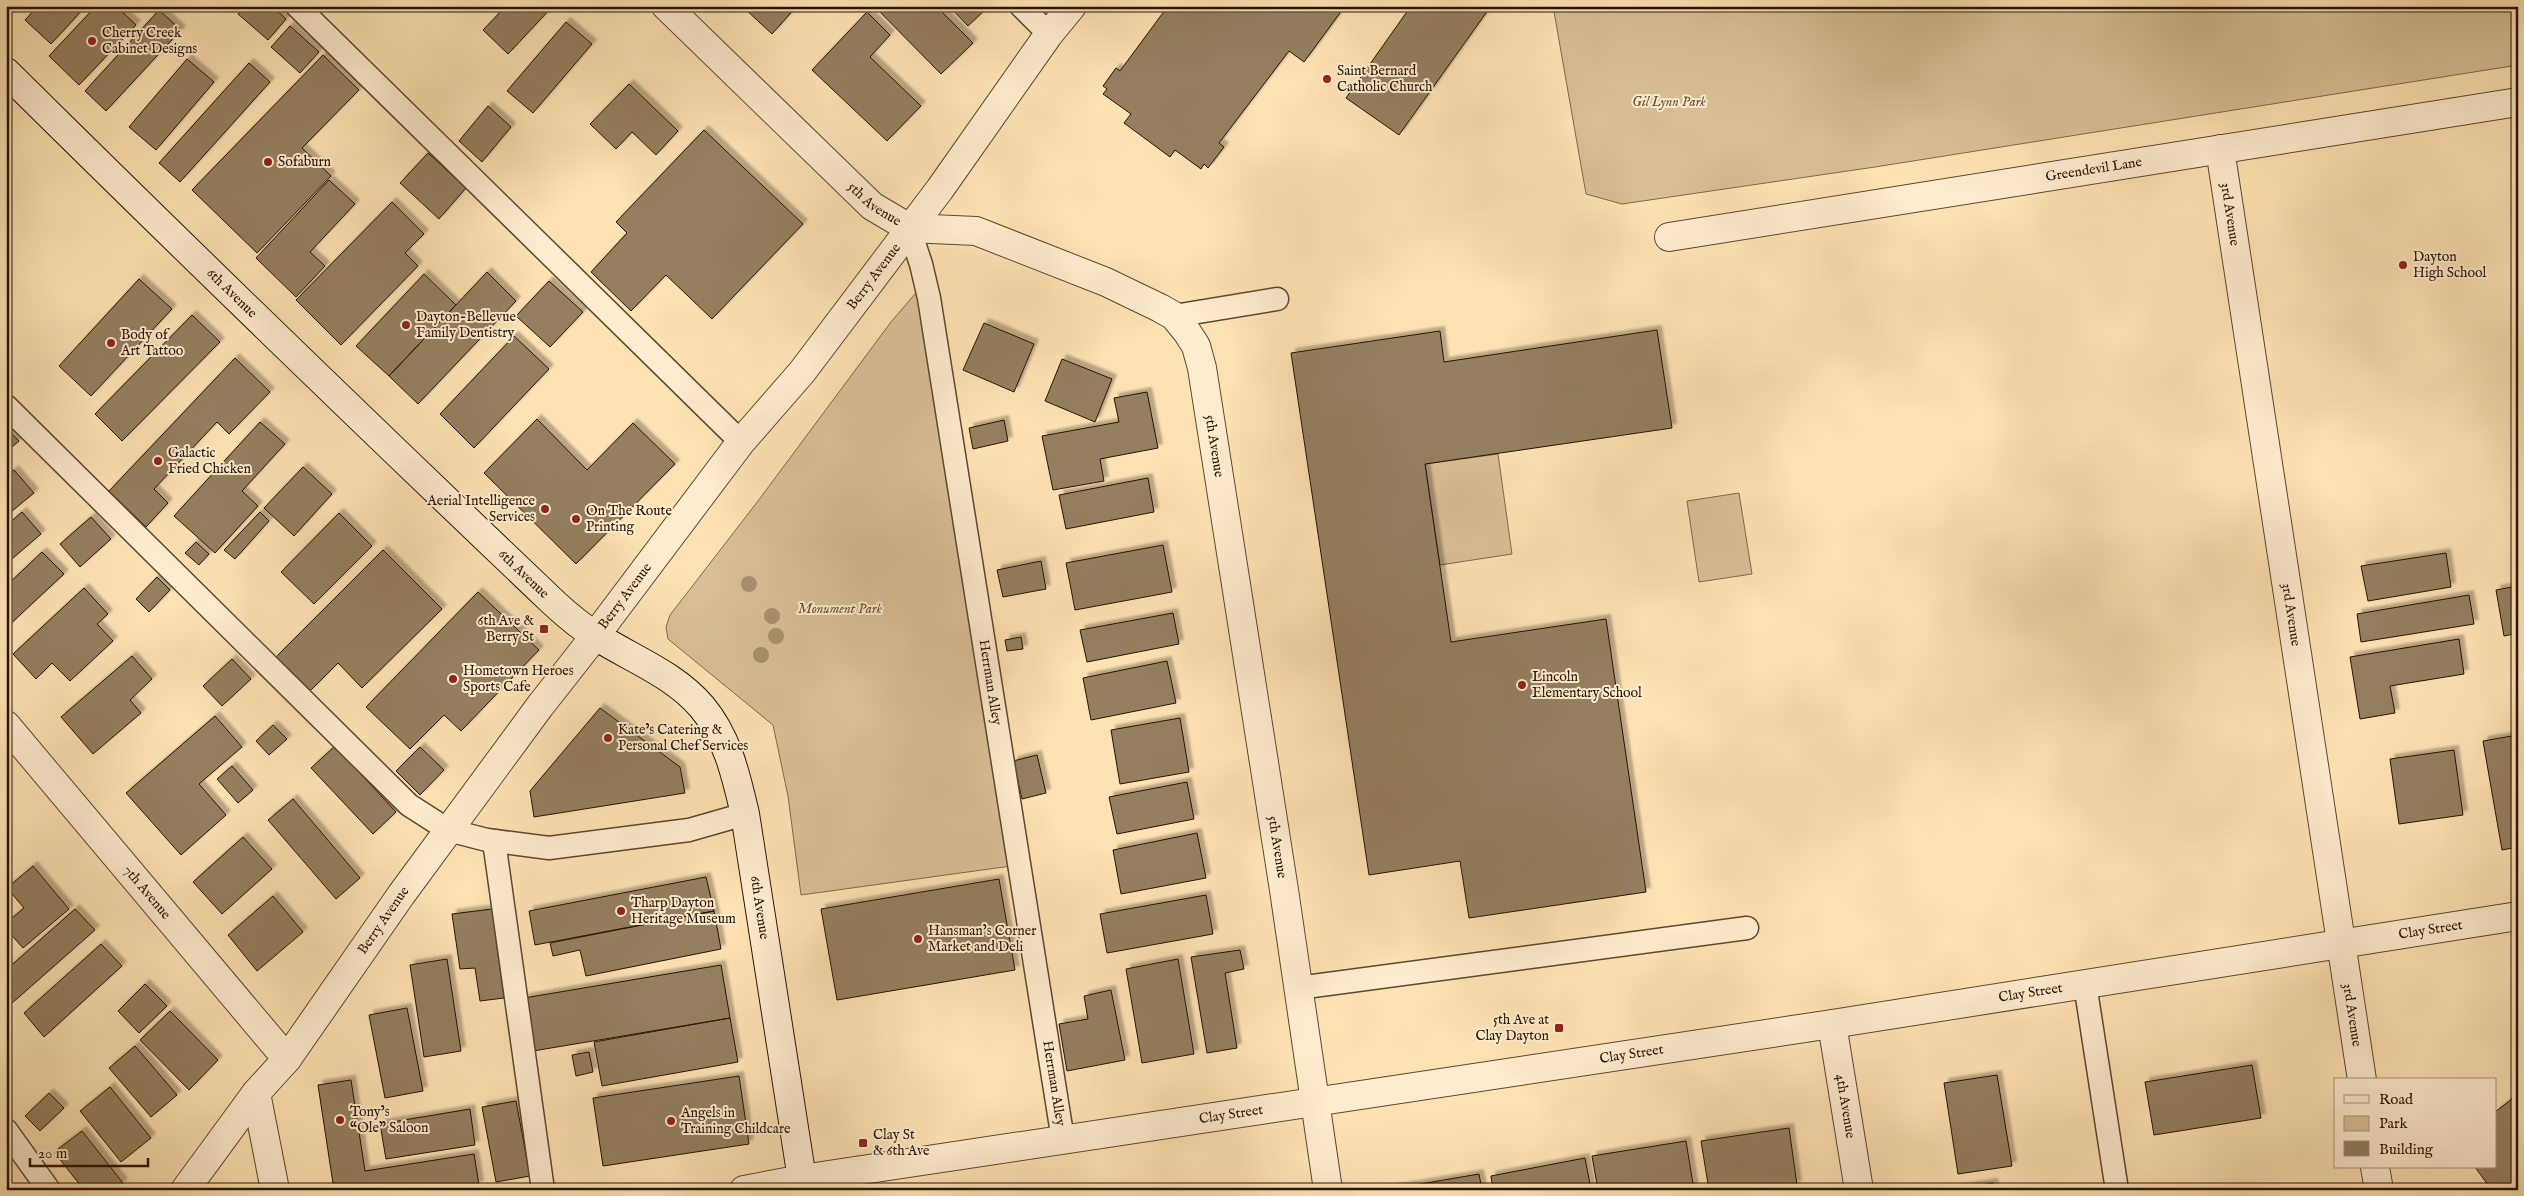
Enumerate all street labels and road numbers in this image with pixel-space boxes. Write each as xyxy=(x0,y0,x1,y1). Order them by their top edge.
street label: Greendevil Lane xyxy=(2044,153,2144,186)
street label: 5th Avenue xyxy=(844,178,905,231)
street label: 3rd Avenue xyxy=(2216,181,2244,248)
street label: Berry Avenue xyxy=(843,239,905,314)
street label: 6th Avenue xyxy=(202,264,261,322)
street label: 5th Avenue xyxy=(1200,413,1228,479)
street label: 6th Avenue xyxy=(494,545,553,603)
street label: Berry Avenue xyxy=(594,559,656,633)
street label: 3rd Avenue xyxy=(2277,582,2305,648)
street label: Herrman Alley xyxy=(974,638,1006,726)
street label: 5th Avenue xyxy=(1263,814,1291,880)
street label: 7th Avenue xyxy=(119,862,175,924)
street label: 6th Avenue xyxy=(746,875,774,941)
street label: Berry Avenue xyxy=(353,882,414,958)
street label: Clay Street xyxy=(2397,916,2464,944)
street label: Clay Street xyxy=(1997,979,2064,1007)
street label: 3rd Avenue xyxy=(2338,982,2366,1048)
street label: Herrman Alley xyxy=(1038,1039,1070,1127)
street label: Clay Street xyxy=(1598,1040,1665,1068)
street label: 4th Avenue xyxy=(1831,1073,1860,1140)
street label: Clay Street xyxy=(1198,1101,1264,1128)

